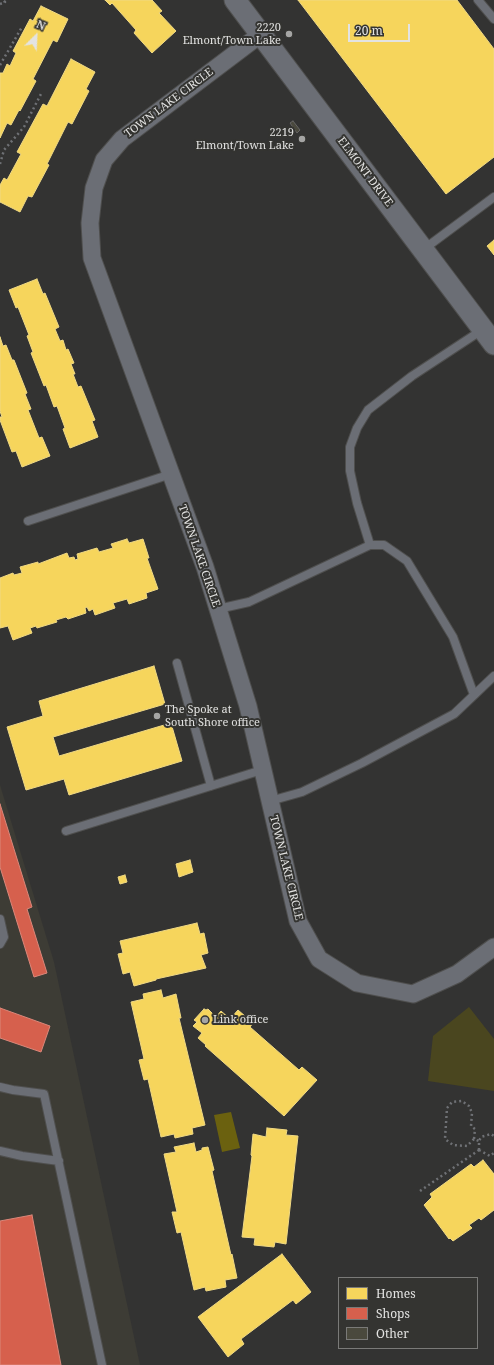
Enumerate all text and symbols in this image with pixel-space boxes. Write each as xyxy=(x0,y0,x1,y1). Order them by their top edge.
north arrow xyxy=(16,16,56,56)
text: N xyxy=(34,16,48,33)
scale bar xyxy=(350,16,412,42)
place label: 2220 Elmont/Town Lake xyxy=(183,21,281,47)
text: 20 m xyxy=(355,22,383,39)
marker: 2220 Elmont/Town Lake xyxy=(284,29,294,39)
street label: TOWN LAKE CIRCLE xyxy=(122,65,216,141)
place label: 2219 Elmont/Town Lake xyxy=(196,126,294,152)
marker: 2219 Elmont/Town Lake xyxy=(297,134,307,144)
street label: ELMONT DRIVE xyxy=(335,135,395,209)
street label: TOWN LAKE CIRCLE xyxy=(175,503,223,609)
place label: The Spoke at South Shore office xyxy=(165,703,260,729)
marker: The Spoke at South Shore office xyxy=(152,711,162,721)
street label: TOWN LAKE CIRCLE xyxy=(267,814,305,922)
place label: Link office xyxy=(213,1013,268,1027)
marker: Link office xyxy=(200,1015,210,1025)
legend xyxy=(338,1277,478,1349)
text: Homes xyxy=(376,1285,416,1302)
text: Shops xyxy=(376,1305,410,1322)
text: Other xyxy=(376,1325,409,1342)

